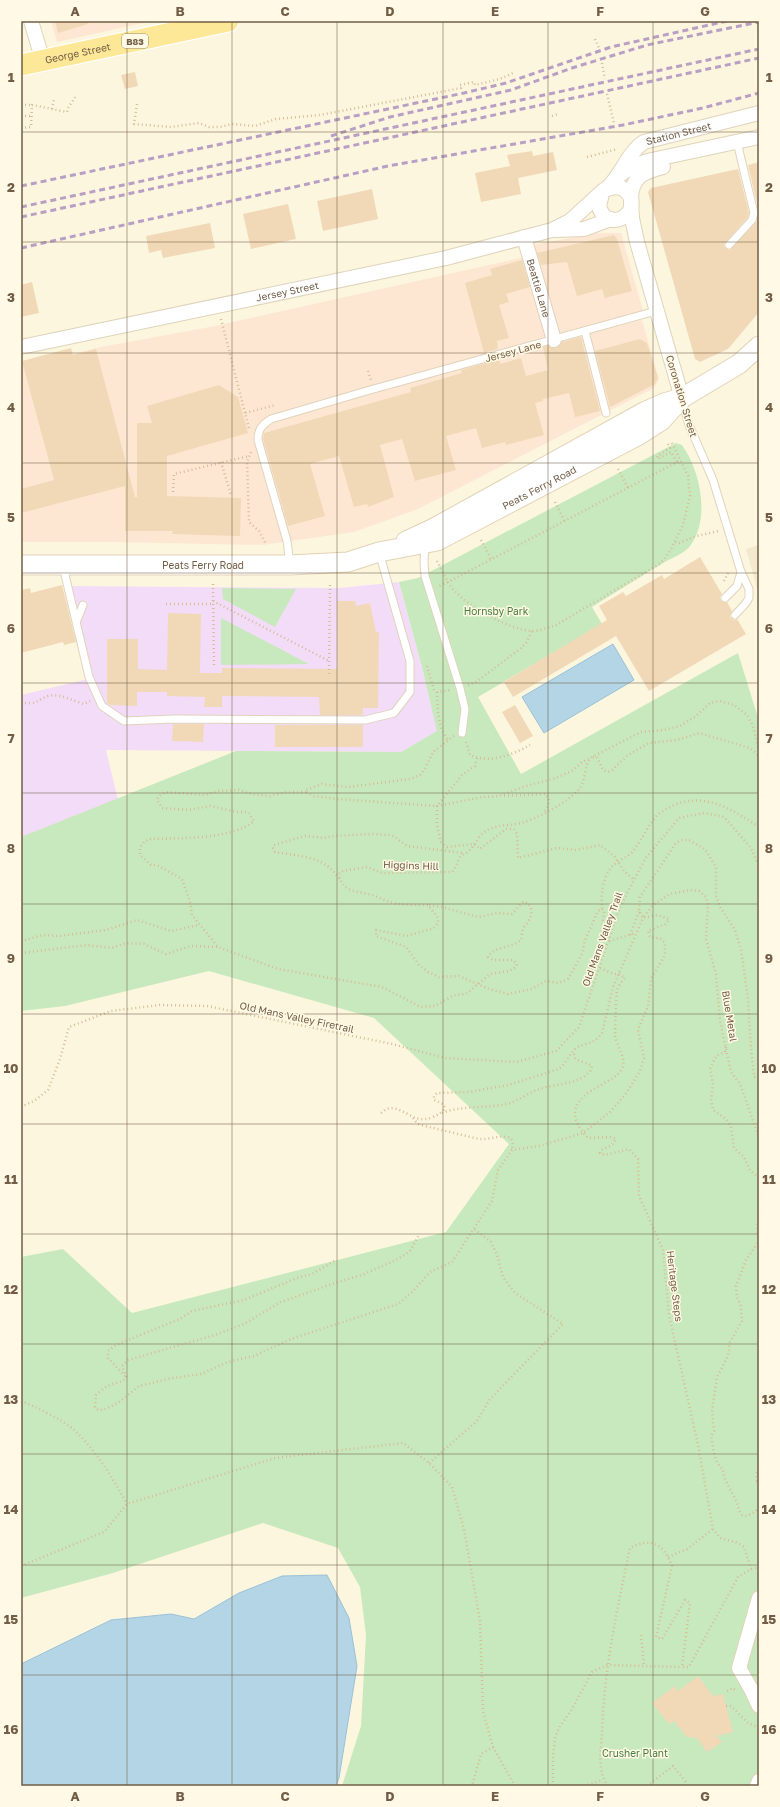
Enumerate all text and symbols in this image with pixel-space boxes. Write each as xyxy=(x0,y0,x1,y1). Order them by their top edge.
text: A xyxy=(70,3,80,19)
text: B xyxy=(175,3,185,19)
text: C xyxy=(280,3,290,19)
text: D xyxy=(385,3,395,19)
text: E xyxy=(491,3,499,19)
text: F xyxy=(596,3,604,19)
text: G xyxy=(700,3,710,19)
road number: B83 xyxy=(122,34,148,48)
street label: George Street xyxy=(44,40,112,66)
text: 1 xyxy=(8,69,15,85)
text: 1 xyxy=(766,69,773,85)
street label: Station Street xyxy=(645,119,712,147)
text: 2 xyxy=(7,179,15,195)
text: 2 xyxy=(765,179,773,195)
street label: Beattie Lane xyxy=(525,257,553,319)
street label: Jersey Street xyxy=(255,279,320,304)
text: 3 xyxy=(7,289,15,305)
text: 3 xyxy=(765,289,773,305)
street label: Jersey Lane xyxy=(484,338,543,364)
street label: Coronation Street xyxy=(664,353,700,439)
text: 4 xyxy=(7,399,15,415)
text: 4 xyxy=(765,399,773,415)
street label: Peats Ferry Road xyxy=(500,463,578,512)
text: 5 xyxy=(7,509,15,525)
text: 5 xyxy=(765,509,773,525)
street label: Peats Ferry Road xyxy=(162,559,244,571)
park label: Hornsby Park xyxy=(464,605,529,617)
text: 6 xyxy=(7,620,15,636)
text: 6 xyxy=(765,620,773,636)
text: 7 xyxy=(7,730,15,746)
text: 7 xyxy=(765,730,773,746)
text: 8 xyxy=(7,840,15,856)
text: 8 xyxy=(765,840,773,856)
street label: Higgins Hill xyxy=(383,858,439,872)
street label: Old Mans Valley Trail xyxy=(579,890,625,988)
text: 9 xyxy=(7,950,15,966)
text: 9 xyxy=(765,950,773,966)
street label: Blue Metal xyxy=(720,990,740,1042)
street label: Old Mans Valley Firetrail xyxy=(239,999,355,1035)
text: 10 xyxy=(3,1060,19,1076)
text: 10 xyxy=(761,1060,777,1076)
text: 11 xyxy=(4,1171,18,1187)
text: 11 xyxy=(762,1171,776,1187)
street label: Heritage Steps xyxy=(665,1250,685,1322)
text: 12 xyxy=(4,1281,18,1297)
text: 12 xyxy=(762,1281,776,1297)
text: 13 xyxy=(4,1391,18,1407)
text: 13 xyxy=(762,1391,776,1407)
text: 14 xyxy=(4,1501,18,1517)
text: 14 xyxy=(762,1501,776,1517)
text: 15 xyxy=(4,1611,18,1627)
text: 15 xyxy=(762,1611,776,1627)
text: 16 xyxy=(4,1721,18,1737)
text: 16 xyxy=(762,1721,776,1737)
park label: Crusher Plant xyxy=(602,1747,668,1759)
text: A xyxy=(70,1788,80,1804)
text: B xyxy=(175,1788,185,1804)
text: C xyxy=(280,1788,290,1804)
text: D xyxy=(385,1788,395,1804)
text: E xyxy=(491,1788,499,1804)
text: F xyxy=(596,1788,604,1804)
text: G xyxy=(700,1788,710,1804)

